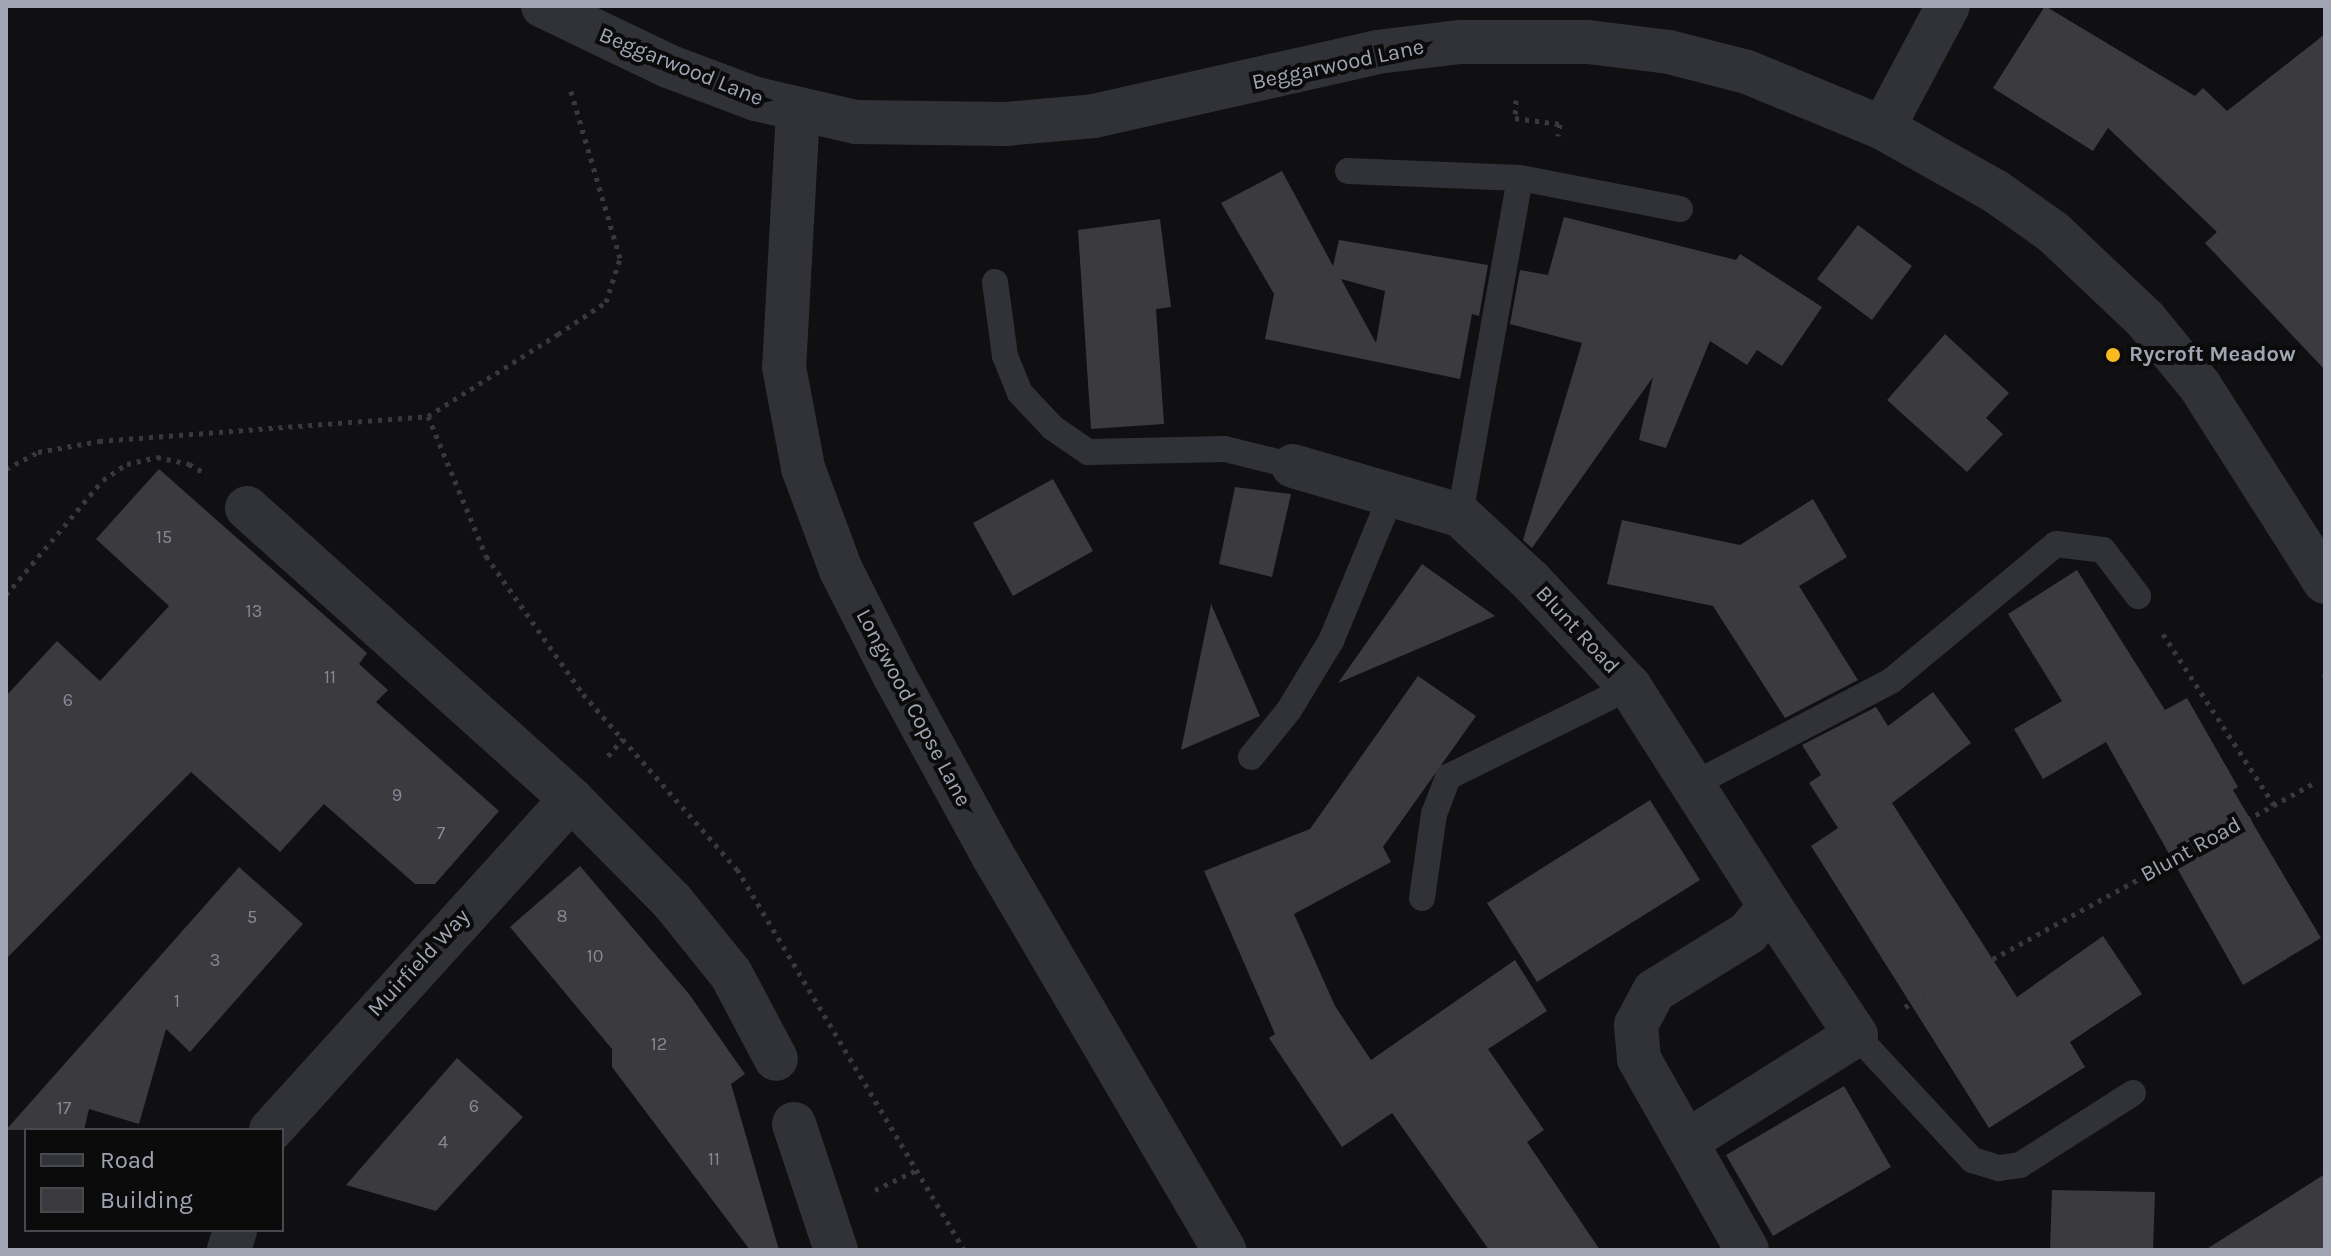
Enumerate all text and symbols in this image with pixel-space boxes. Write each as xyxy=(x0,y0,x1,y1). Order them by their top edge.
street label: Beggarwood Lane xyxy=(595,22,767,112)
street label: Beggarwood Lane xyxy=(1250,34,1426,96)
place label: Rycroft Meadow xyxy=(2129,342,2296,368)
marker: Rycroft Meadow xyxy=(2104,346,2122,364)
house number: 15 xyxy=(156,526,172,548)
street label: Blunt Road xyxy=(1530,581,1624,679)
house number: 13 xyxy=(246,600,262,622)
street label: Longwood Copse Lane xyxy=(850,605,976,811)
house number: 11 xyxy=(324,666,336,688)
house number: 6 xyxy=(63,689,73,711)
house number: 9 xyxy=(392,784,402,806)
street label: Blunt Road xyxy=(2136,812,2246,888)
house number: 7 xyxy=(437,822,445,844)
street label: Muirfield Way xyxy=(362,904,476,1022)
house number: 8 xyxy=(556,905,568,927)
house number: 5 xyxy=(247,906,257,928)
house number: 10 xyxy=(587,945,603,967)
house number: 3 xyxy=(210,949,220,971)
house number: 1 xyxy=(174,990,180,1012)
house number: 12 xyxy=(651,1033,667,1055)
house number: 6 xyxy=(469,1095,479,1117)
house number: 17 xyxy=(57,1097,71,1119)
legend xyxy=(24,1128,284,1232)
house number: 4 xyxy=(438,1131,448,1153)
text: Road xyxy=(100,1146,155,1174)
house number: 11 xyxy=(708,1148,720,1170)
text: Building xyxy=(100,1186,193,1214)

